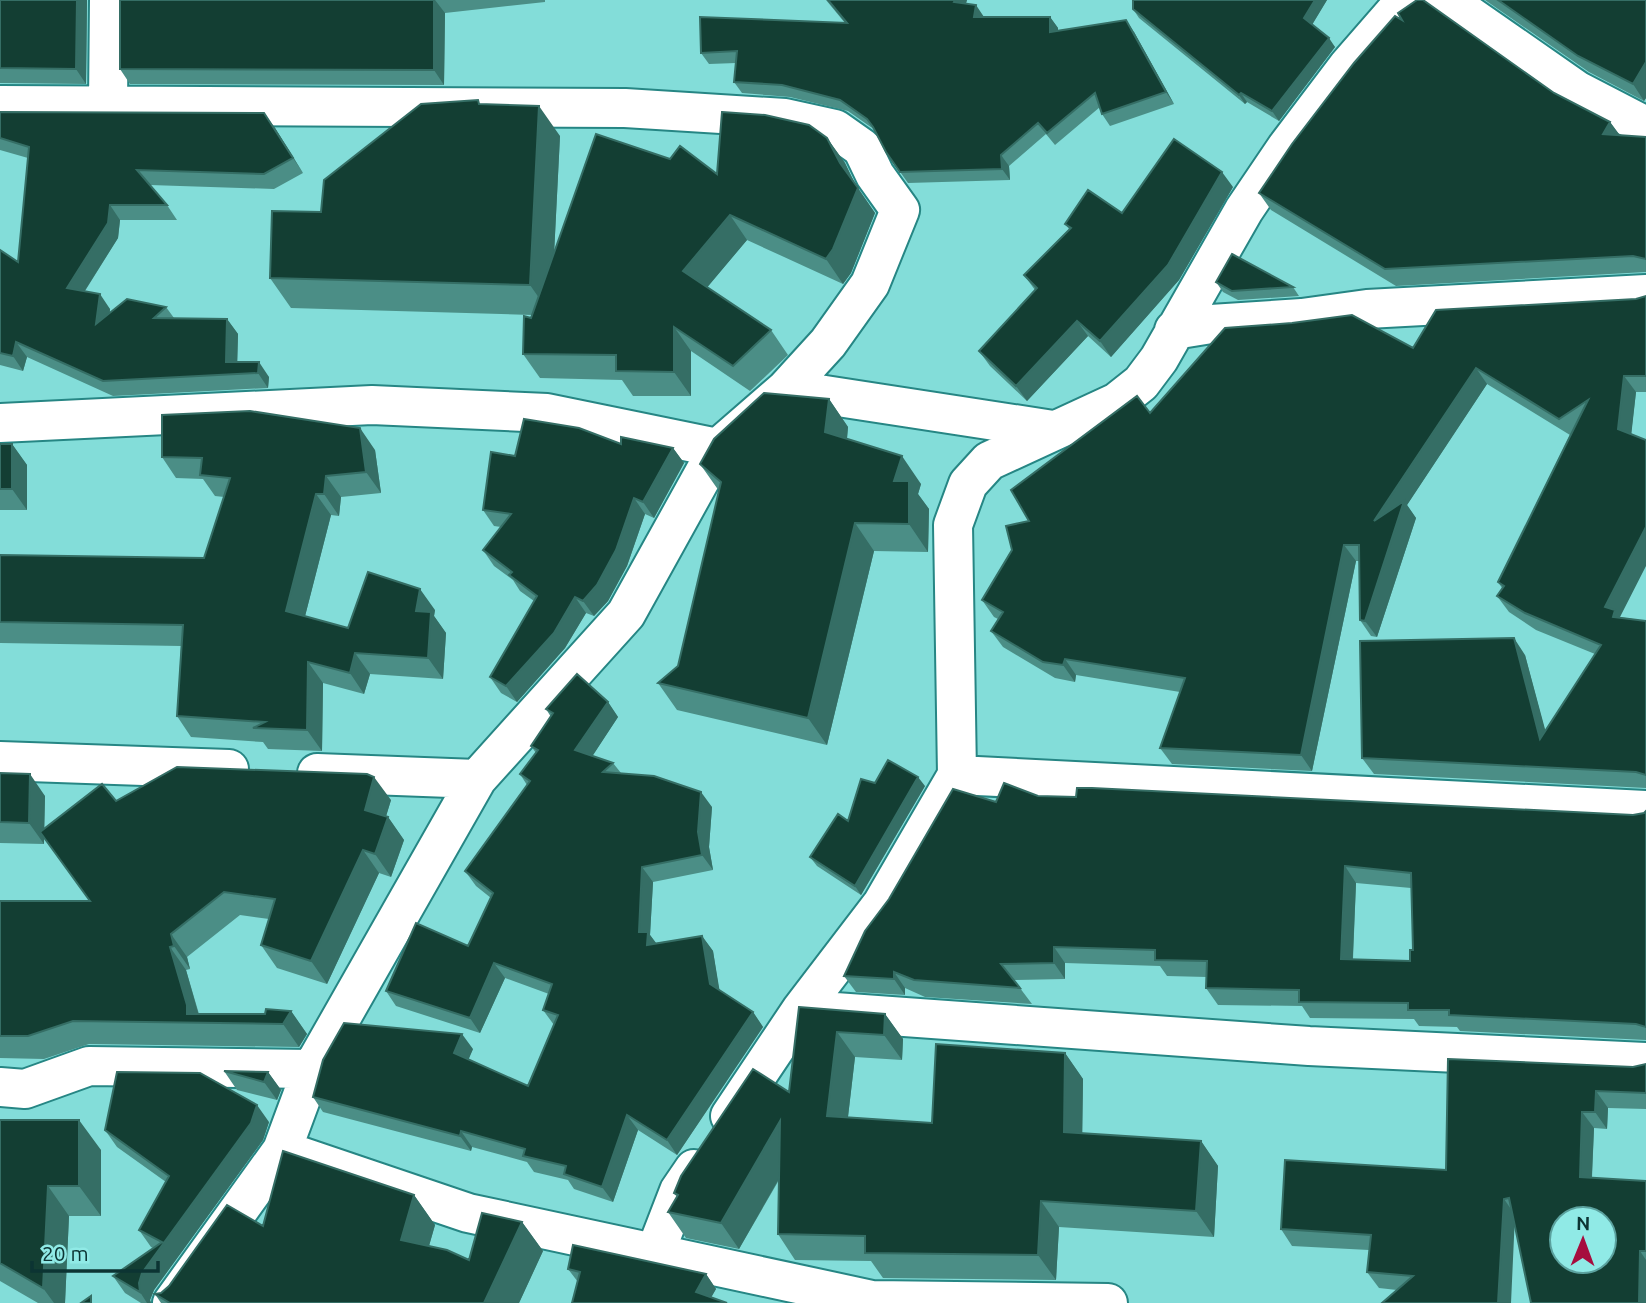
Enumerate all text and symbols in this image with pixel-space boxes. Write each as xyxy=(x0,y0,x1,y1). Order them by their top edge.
north arrow xyxy=(1548,1205,1618,1275)
text: N xyxy=(1576,1212,1591,1234)
scale bar xyxy=(32,1230,158,1274)
text: 20 m xyxy=(42,1241,89,1265)

